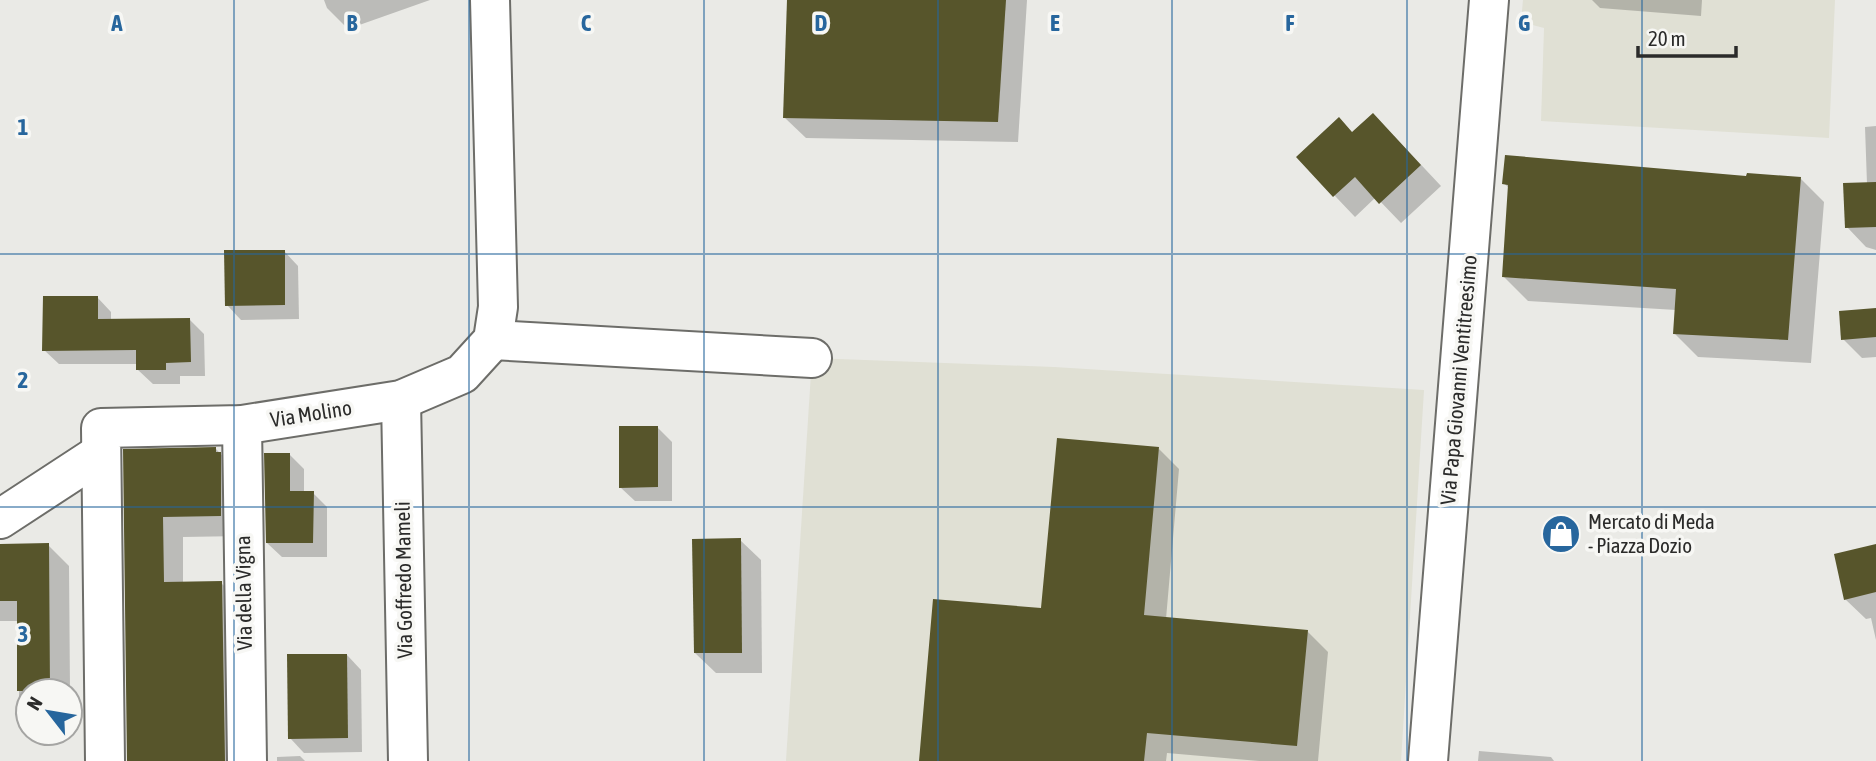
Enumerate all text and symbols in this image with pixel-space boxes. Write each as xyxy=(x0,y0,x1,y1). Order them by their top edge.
text: A xyxy=(110,10,123,36)
text: B xyxy=(347,10,358,36)
text: C xyxy=(581,10,592,36)
text: D xyxy=(815,10,828,36)
text: E xyxy=(1050,10,1060,36)
text: F xyxy=(1285,10,1295,36)
text: G xyxy=(1518,10,1530,36)
scale bar xyxy=(1638,14,1736,58)
text: 20 m xyxy=(1648,26,1686,50)
text: 1 xyxy=(18,114,29,140)
street label: Via Papa Giovanni Ventitreesimo xyxy=(1435,254,1481,506)
text: 2 xyxy=(18,367,28,393)
street label: Via Molino xyxy=(268,395,353,431)
street label: Via Goffredo Mameli xyxy=(390,501,416,659)
place label: Mercato di Meda - Piazza Dozio xyxy=(1588,509,1715,557)
shop icon: Mercato di Meda - Piazza Dozio xyxy=(1540,513,1582,555)
street label: Via della Vigna xyxy=(230,535,256,651)
text: 3 xyxy=(18,621,28,647)
north arrow xyxy=(14,677,84,747)
text: N xyxy=(22,693,47,714)

